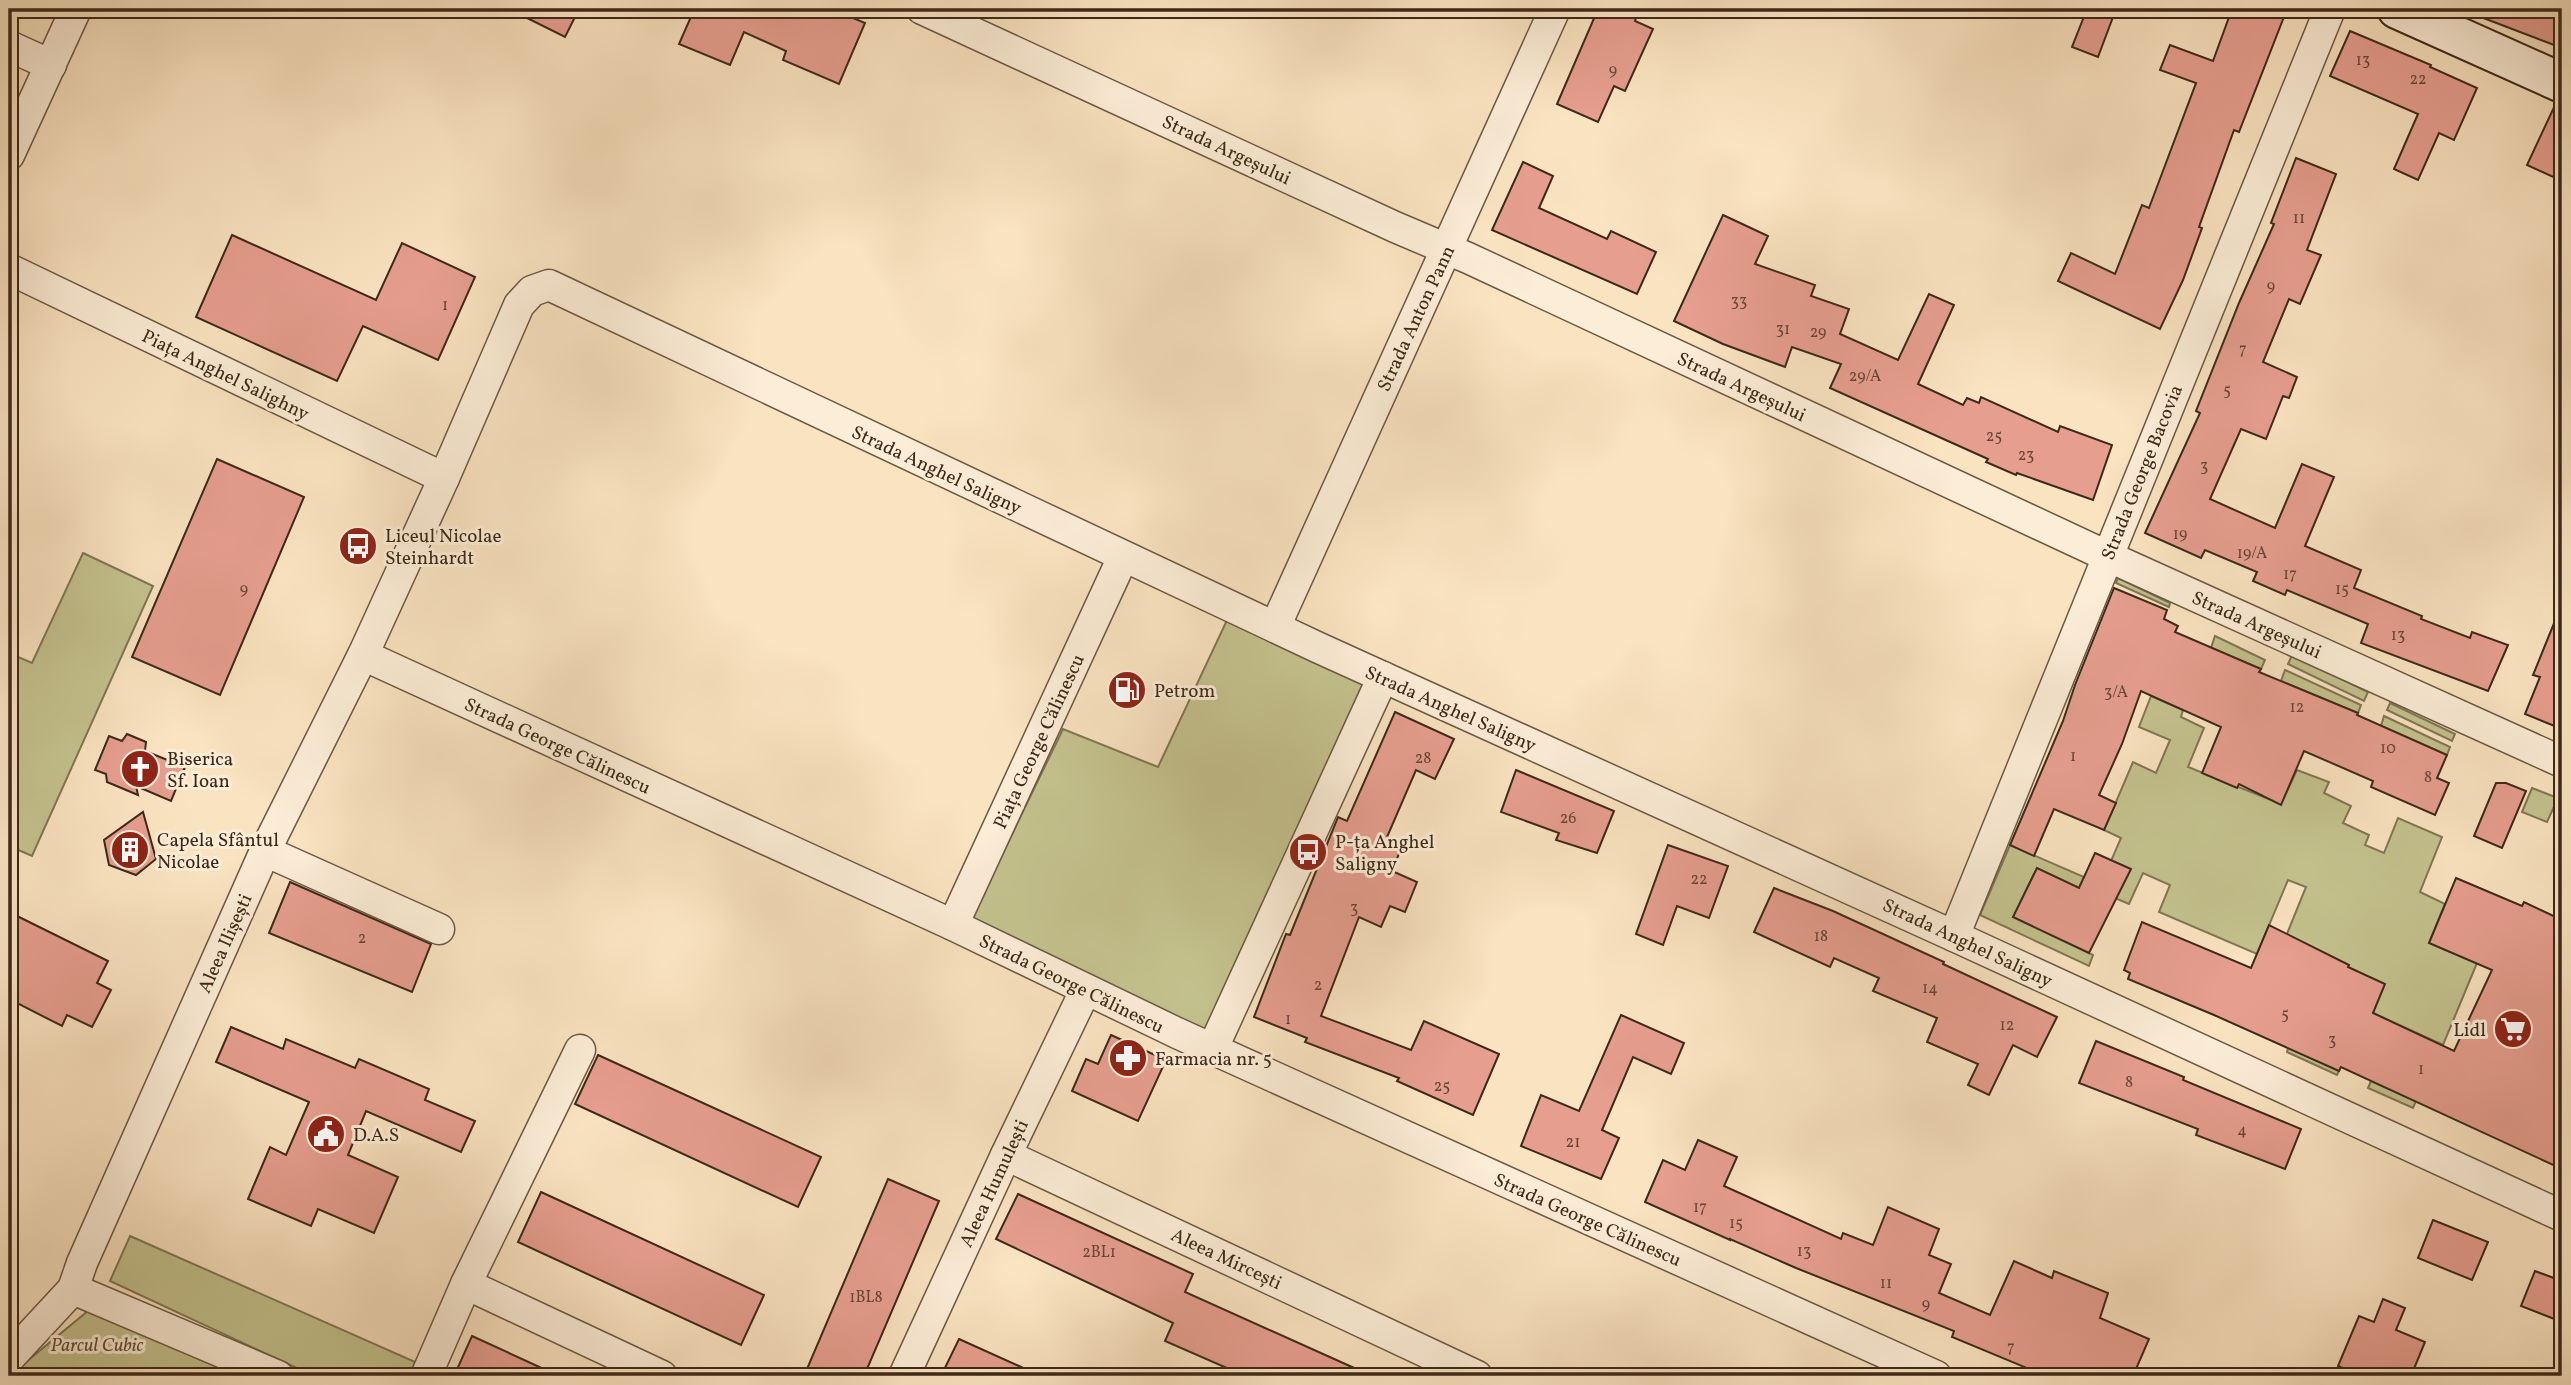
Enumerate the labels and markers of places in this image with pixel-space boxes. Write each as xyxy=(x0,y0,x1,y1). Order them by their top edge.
place label: Liceul Nicolae Steinhardt xyxy=(385,524,501,572)
bus stop icon: Liceul Nicolae Steinhardt xyxy=(337,525,379,567)
fuel station icon: Petrom xyxy=(1106,669,1148,711)
place label: Petrom xyxy=(1154,679,1215,705)
place label: Biserica Sf. Ioan xyxy=(167,747,233,795)
church icon: Biserica Sf. Ioan xyxy=(119,748,161,790)
place label: Capela Sfântul Nicolae xyxy=(157,828,279,876)
building icon: Capela Sfântul Nicolae xyxy=(109,829,151,871)
place label: P-ța Anghel Saligny xyxy=(1335,830,1435,878)
bus stop icon: P-ța Anghel Saligny xyxy=(1287,831,1329,873)
supermarket icon: Lidl xyxy=(2492,1008,2534,1050)
place label: Lidl xyxy=(2453,1018,2486,1044)
pharmacy icon: Farmacia nr. 5 xyxy=(1107,1037,1149,1079)
place label: Farmacia nr. 5 xyxy=(1155,1047,1272,1073)
public building icon: D.A.S xyxy=(305,1113,347,1155)
place label: D.A.S xyxy=(353,1123,399,1149)

